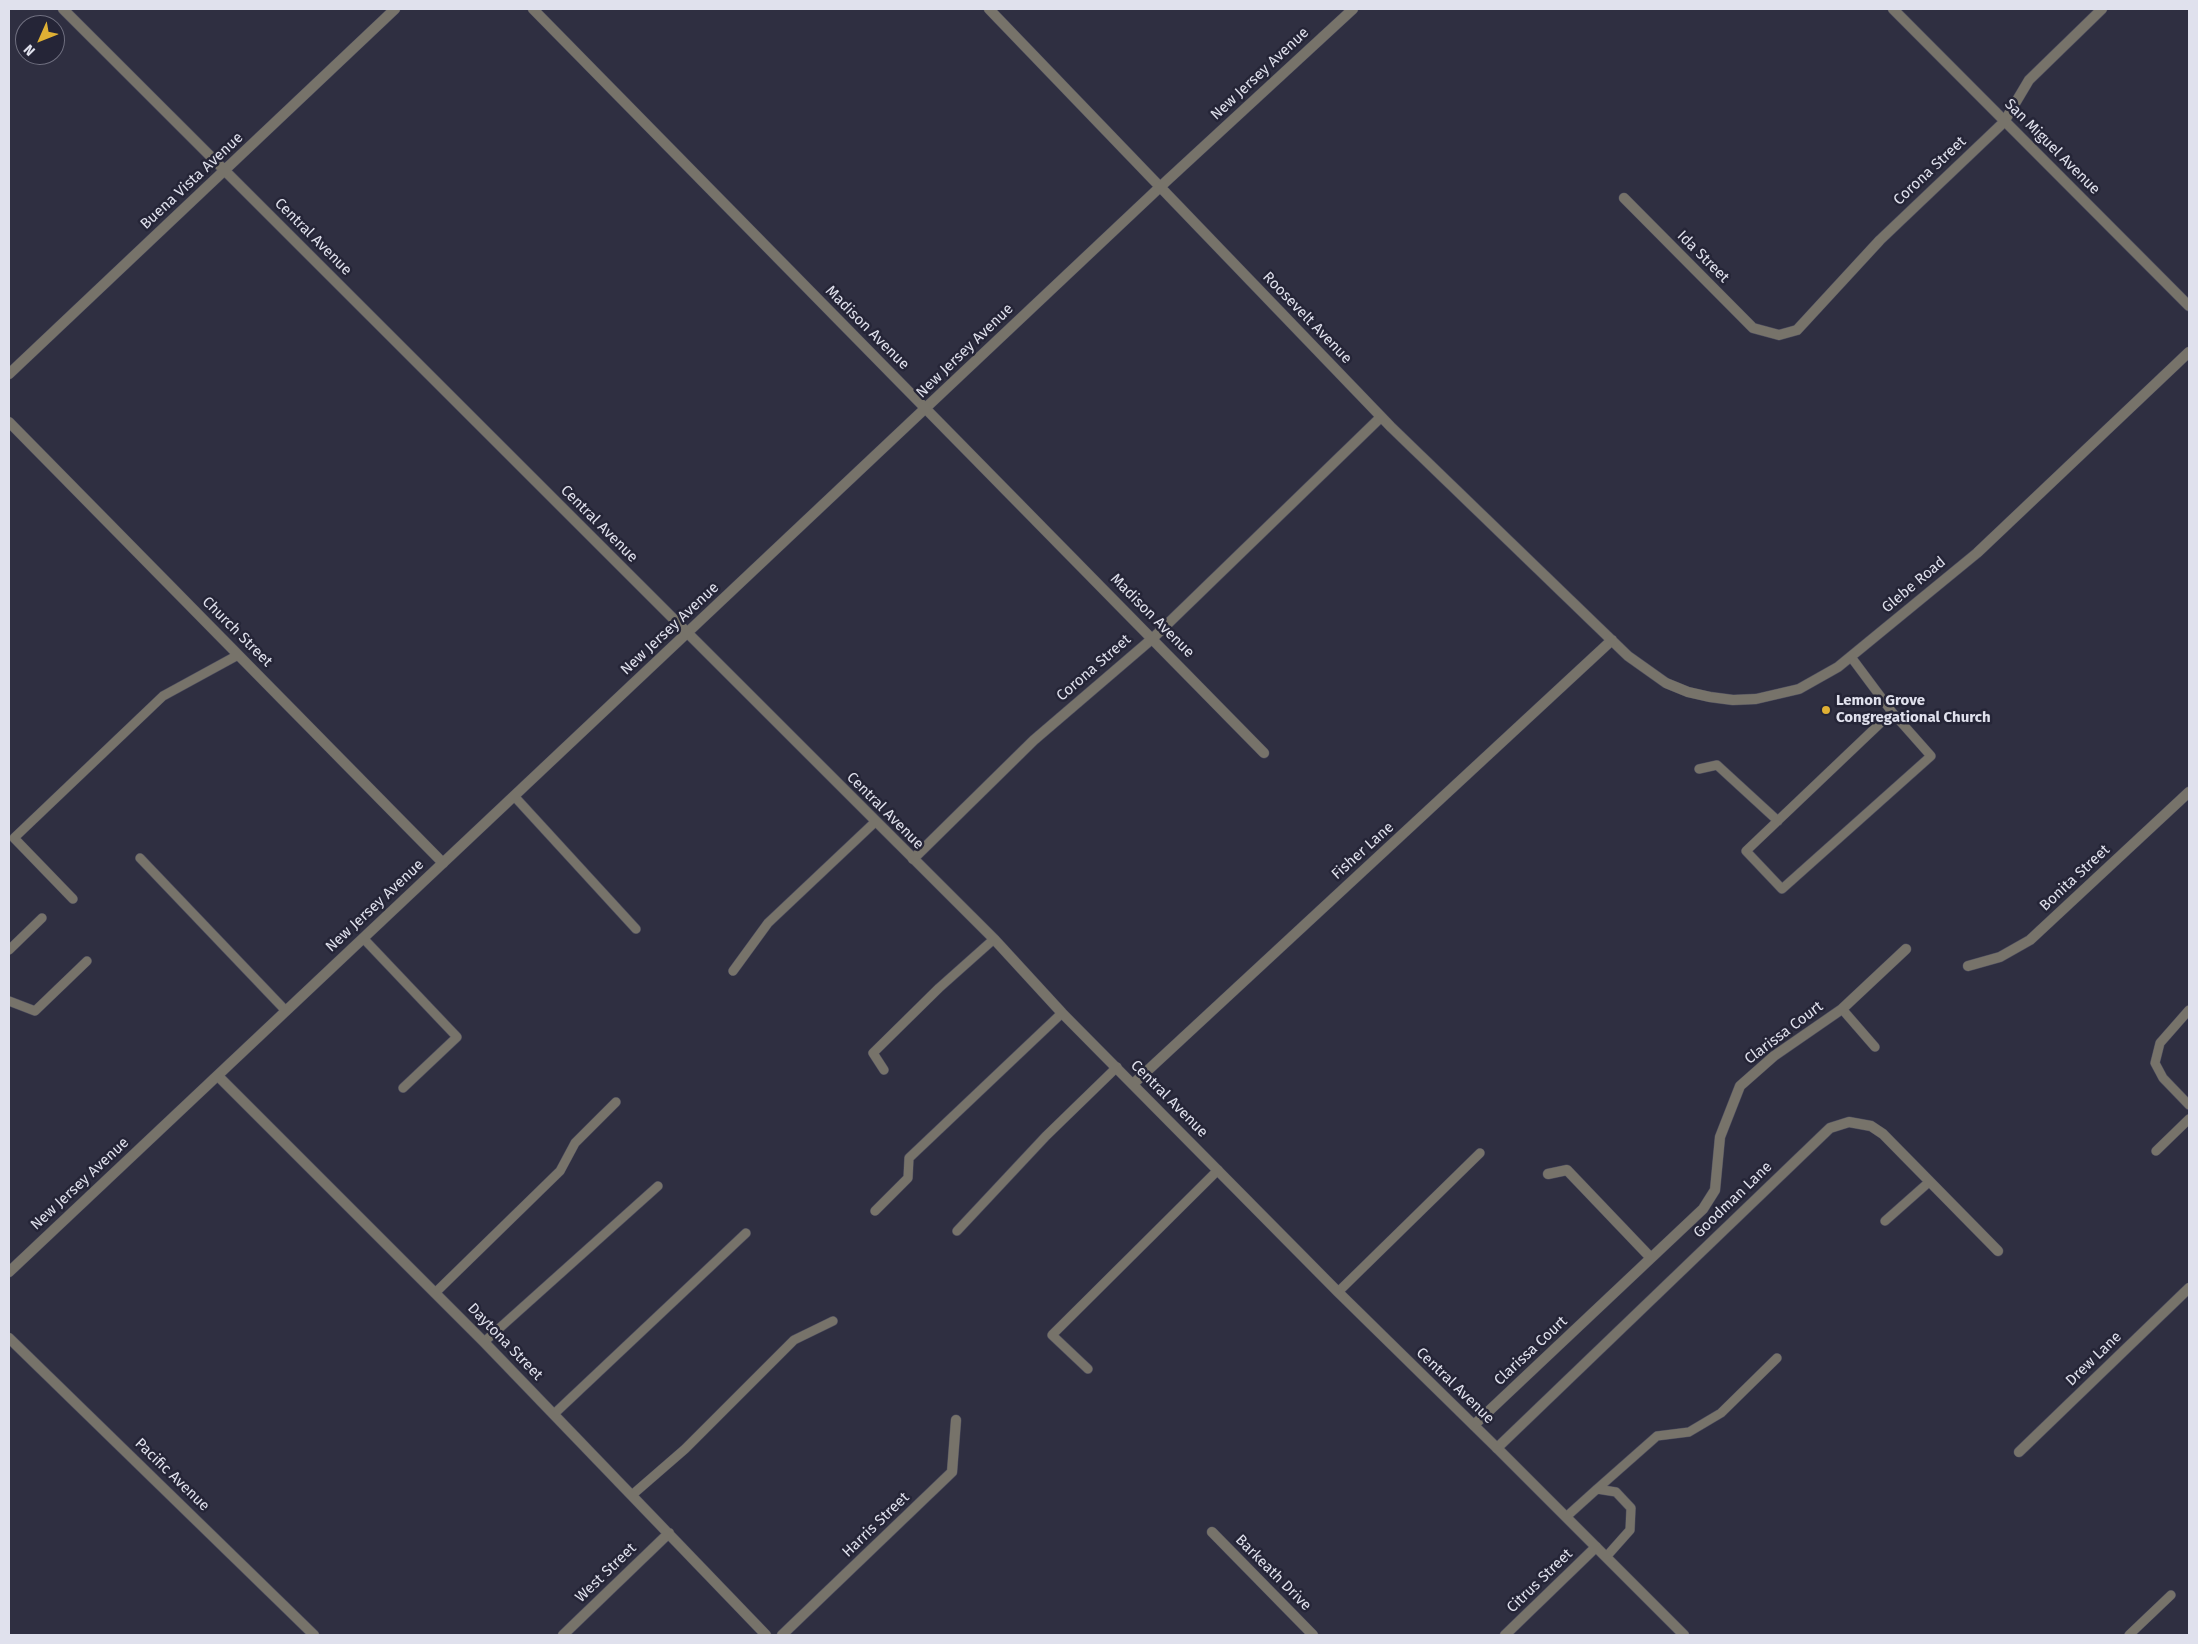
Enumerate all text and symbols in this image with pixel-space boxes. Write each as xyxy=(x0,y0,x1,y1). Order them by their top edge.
north arrow xyxy=(15,15,65,65)
street label: New Jersey Avenue xyxy=(1207,24,1313,124)
text: N xyxy=(20,41,39,59)
street label: San Miguel Avenue xyxy=(2000,95,2104,199)
street label: Buena Vista Avenue xyxy=(137,129,247,233)
street label: Corona Street xyxy=(1890,133,1970,209)
street label: Central Avenue xyxy=(271,195,355,279)
street label: Ida Street xyxy=(1673,227,1733,287)
street label: Roosevelt Avenue xyxy=(1259,268,1355,368)
street label: Madison Avenue xyxy=(821,282,913,374)
street label: New Jersey Avenue xyxy=(913,300,1017,402)
street label: Central Avenue xyxy=(557,482,641,566)
street label: Glebe Road xyxy=(1878,553,1950,617)
street label: Madison Avenue xyxy=(1106,570,1198,662)
street label: New Jersey Avenue xyxy=(617,579,723,679)
street label: Church Street xyxy=(198,593,276,671)
street label: Corona Street xyxy=(1053,631,1135,705)
place label: Lemon Grove Congregational Church xyxy=(1836,692,1991,727)
marker: Lemon Grove Congregational Church xyxy=(1820,704,1832,716)
street label: Central Avenue xyxy=(843,769,927,853)
street label: Fisher Lane xyxy=(1328,818,1398,884)
street label: Bonita Street xyxy=(2036,841,2114,915)
street label: New Jersey Avenue xyxy=(322,856,428,956)
street label: Clarissa Court xyxy=(1741,998,1827,1068)
street label: Central Avenue xyxy=(1127,1057,1211,1141)
street label: New Jersey Avenue xyxy=(27,1134,133,1234)
street label: Goodman Lane xyxy=(1690,1158,1776,1242)
street label: Daytona Street xyxy=(464,1300,546,1384)
street label: Clarissa Court xyxy=(1491,1313,1571,1389)
street label: Drew Lane xyxy=(2062,1328,2126,1390)
street label: Central Avenue xyxy=(1412,1344,1498,1428)
street label: Pacific Avenue xyxy=(131,1435,213,1515)
street label: Harris Street xyxy=(839,1489,913,1561)
street label: Barkeath Drive xyxy=(1231,1531,1315,1615)
street label: West Street xyxy=(572,1540,640,1606)
street label: Citrus Street xyxy=(1503,1545,1577,1617)

